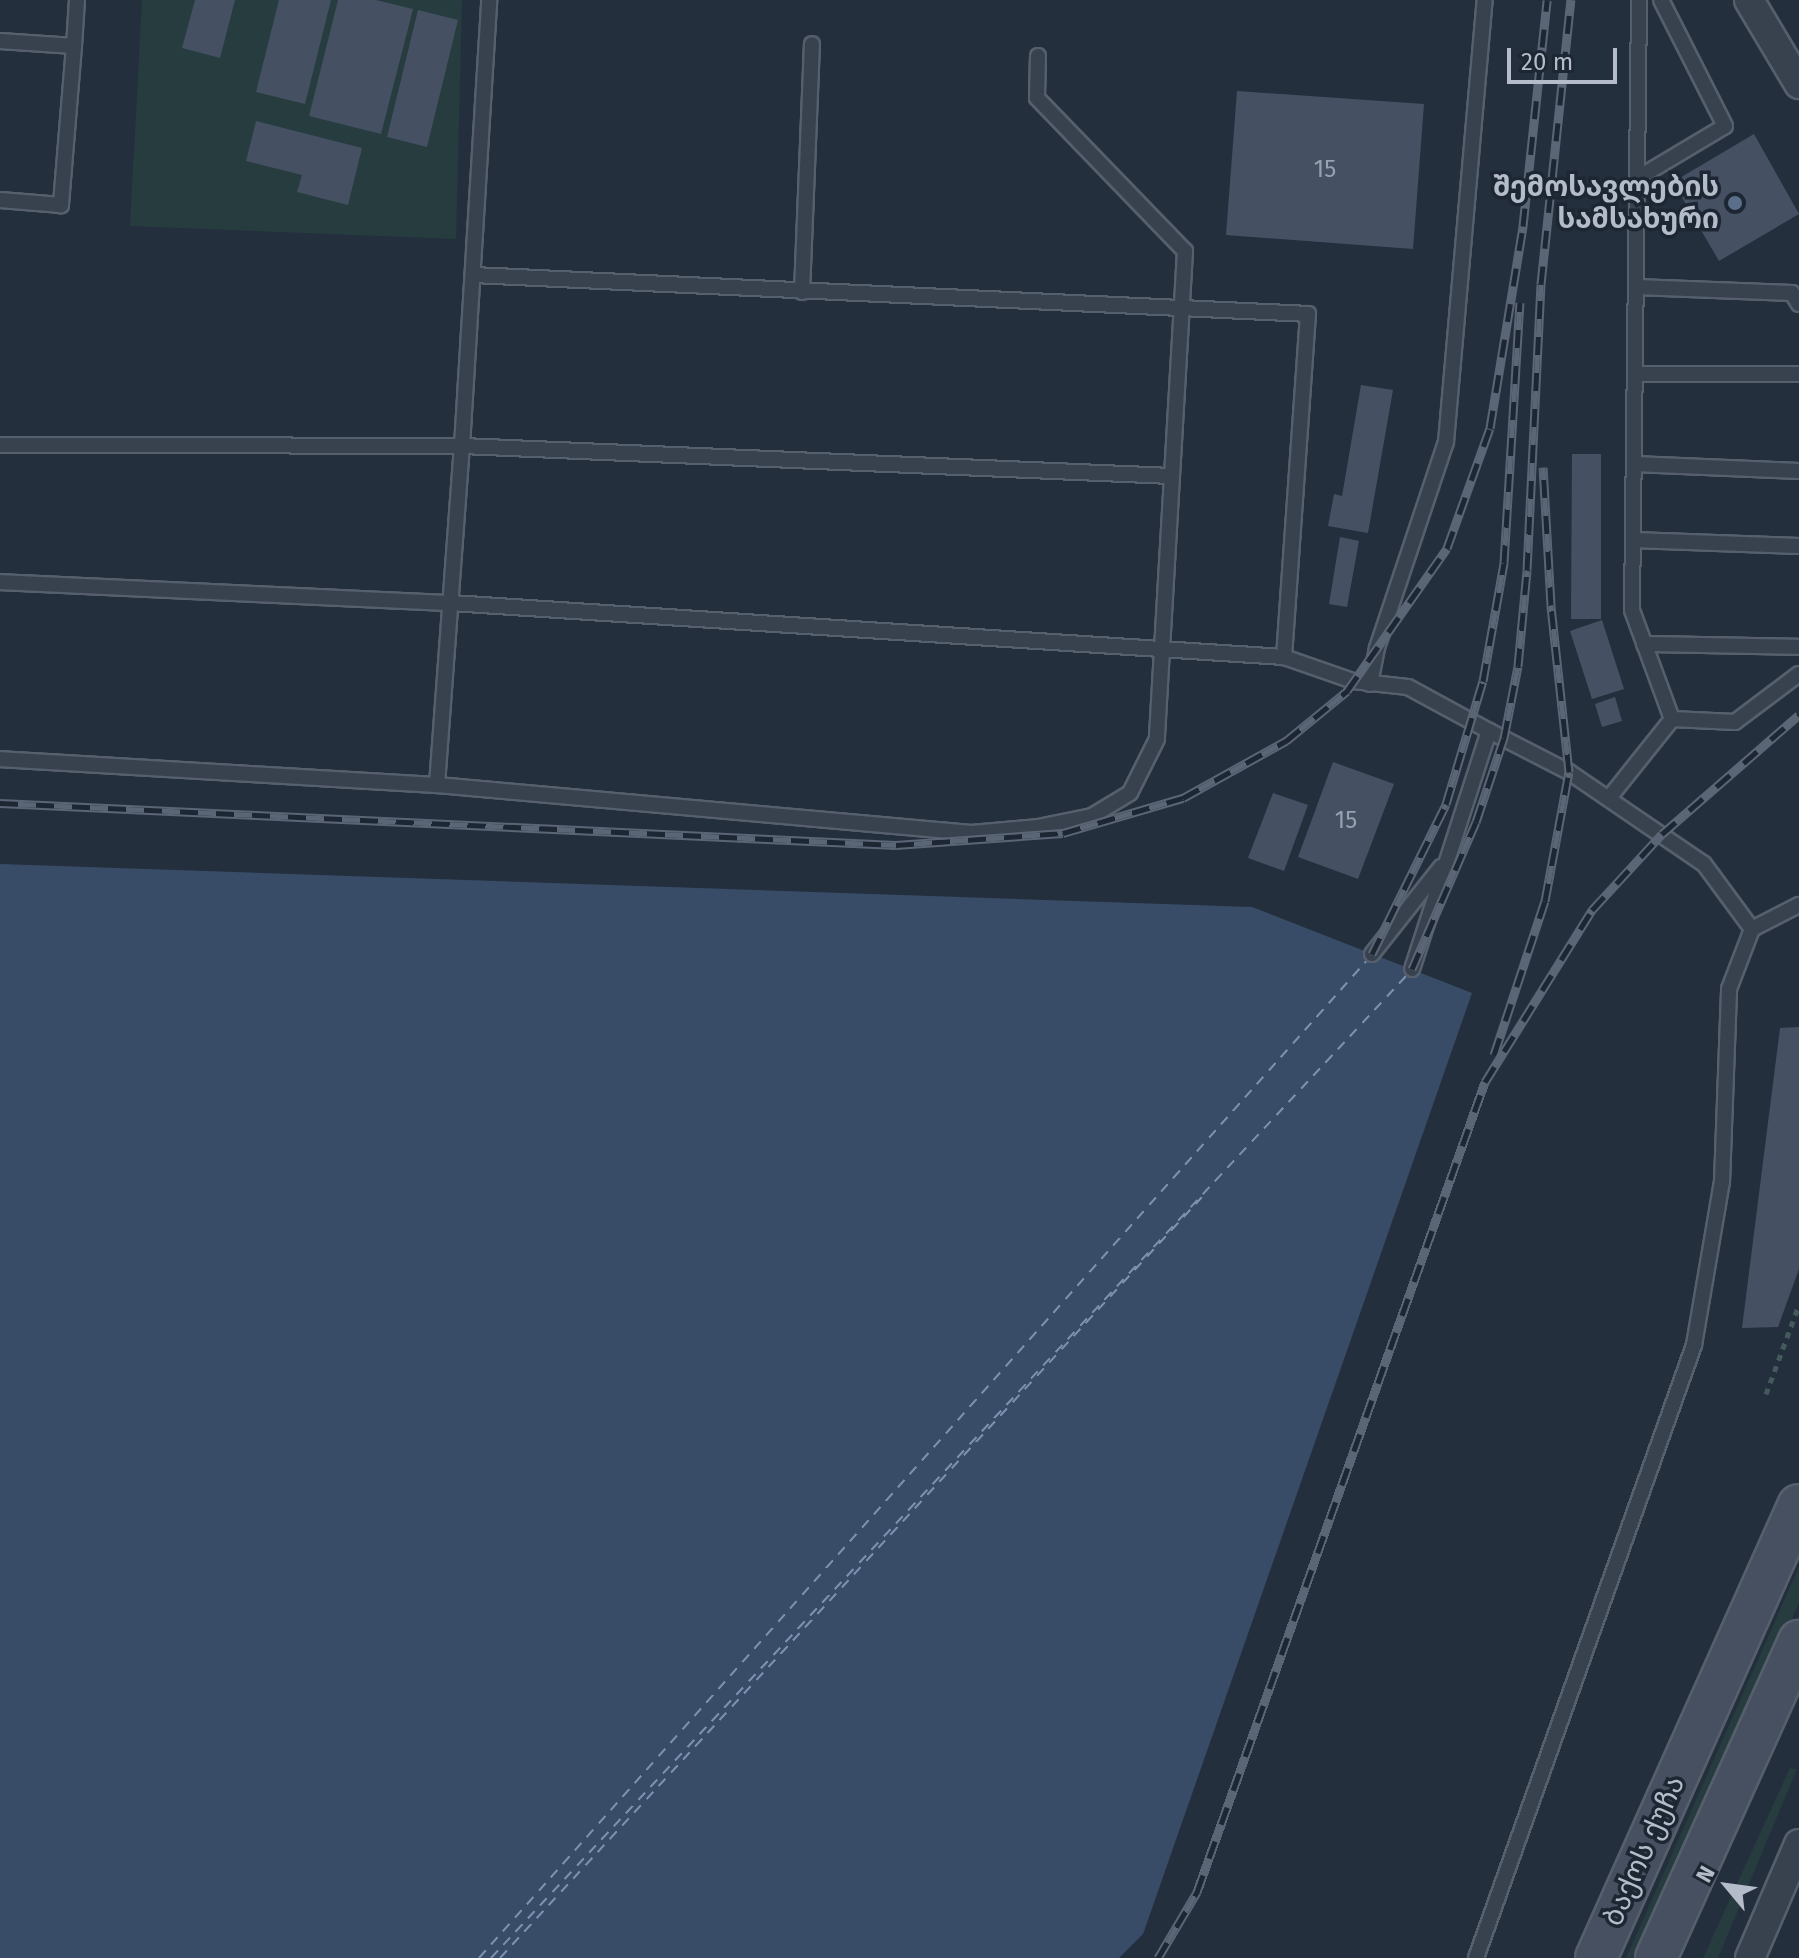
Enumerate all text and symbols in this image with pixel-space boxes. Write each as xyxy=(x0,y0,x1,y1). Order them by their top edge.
scale bar xyxy=(1511,32,1621,82)
text: 20 m xyxy=(1521,48,1573,76)
house number: 15 xyxy=(1314,156,1336,184)
place label: შემოსავლების სამსახური xyxy=(1493,170,1719,236)
marker: შემოსავლების სამსახური xyxy=(1726,194,1744,212)
house number: 15 xyxy=(1335,807,1357,835)
street label: ბაქოს ქუჩა xyxy=(1596,1771,1692,1931)
north arrow xyxy=(1687,1846,1767,1926)
text: N xyxy=(1690,1861,1721,1887)

